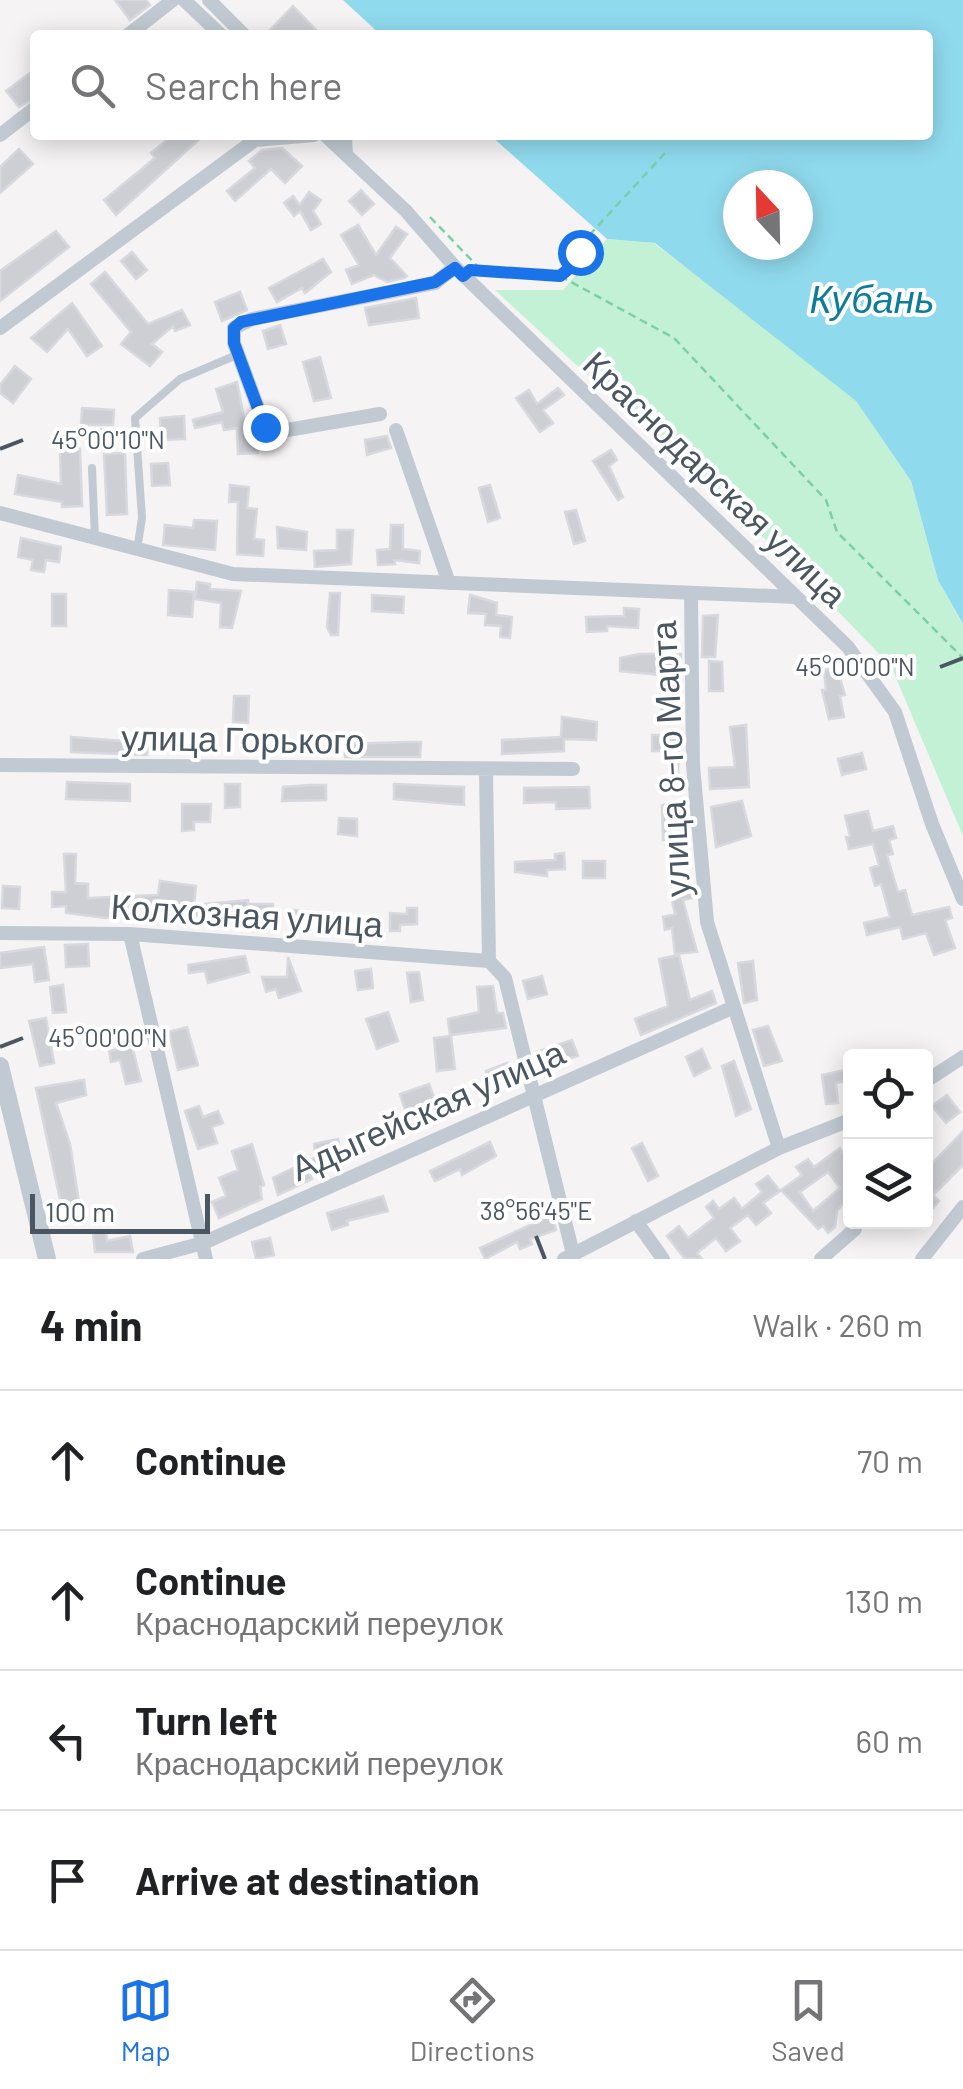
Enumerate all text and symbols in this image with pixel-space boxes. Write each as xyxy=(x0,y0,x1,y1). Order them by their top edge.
search box xyxy=(30,30,933,140)
icon: search xyxy=(65,58,120,113)
text: Search here xyxy=(145,62,343,108)
north arrow xyxy=(723,170,813,260)
route start xyxy=(558,230,604,276)
water label: Кубань xyxy=(809,275,935,321)
street label: Краснодарская улица xyxy=(576,342,857,615)
route end xyxy=(243,405,289,451)
text: 45°00'10"N xyxy=(51,424,165,454)
street label: улица 8-го Марта xyxy=(641,619,697,898)
text: 45°00'00"N xyxy=(795,651,915,681)
street label: улица Горького xyxy=(121,715,365,761)
street label: Колхозная улица xyxy=(110,884,385,944)
text: 45°00'00"N xyxy=(48,1022,168,1052)
street label: Адыгейская улица xyxy=(284,1030,571,1188)
map controls xyxy=(843,1049,933,1229)
button: locate xyxy=(843,1049,933,1139)
button: layers xyxy=(843,1139,933,1229)
scale bar xyxy=(30,1189,210,1234)
text: 100 m xyxy=(45,1194,115,1228)
text: 38°56'45"E xyxy=(480,1195,592,1225)
text: 4 min xyxy=(40,1299,143,1349)
text: Walk · 260 m xyxy=(753,1305,923,1343)
icon: ahead xyxy=(40,1433,95,1488)
text: Continue xyxy=(135,1437,286,1483)
text: 70 m xyxy=(857,1441,923,1479)
text: Continue xyxy=(135,1557,286,1603)
icon: ahead xyxy=(40,1573,95,1628)
text: 130 m xyxy=(844,1581,923,1619)
text: Краснодарский переулок xyxy=(135,1603,503,1641)
text: Turn left xyxy=(135,1697,278,1743)
icon: left xyxy=(40,1713,95,1768)
text: 60 m xyxy=(856,1721,923,1759)
text: Краснодарский переулок xyxy=(135,1743,503,1781)
icon: arrive xyxy=(40,1853,95,1908)
text: Arrive at destination xyxy=(135,1857,480,1903)
tab: Map xyxy=(118,1973,173,2067)
tab: Directions xyxy=(410,1973,535,2067)
tab: Saved xyxy=(771,1973,845,2067)

